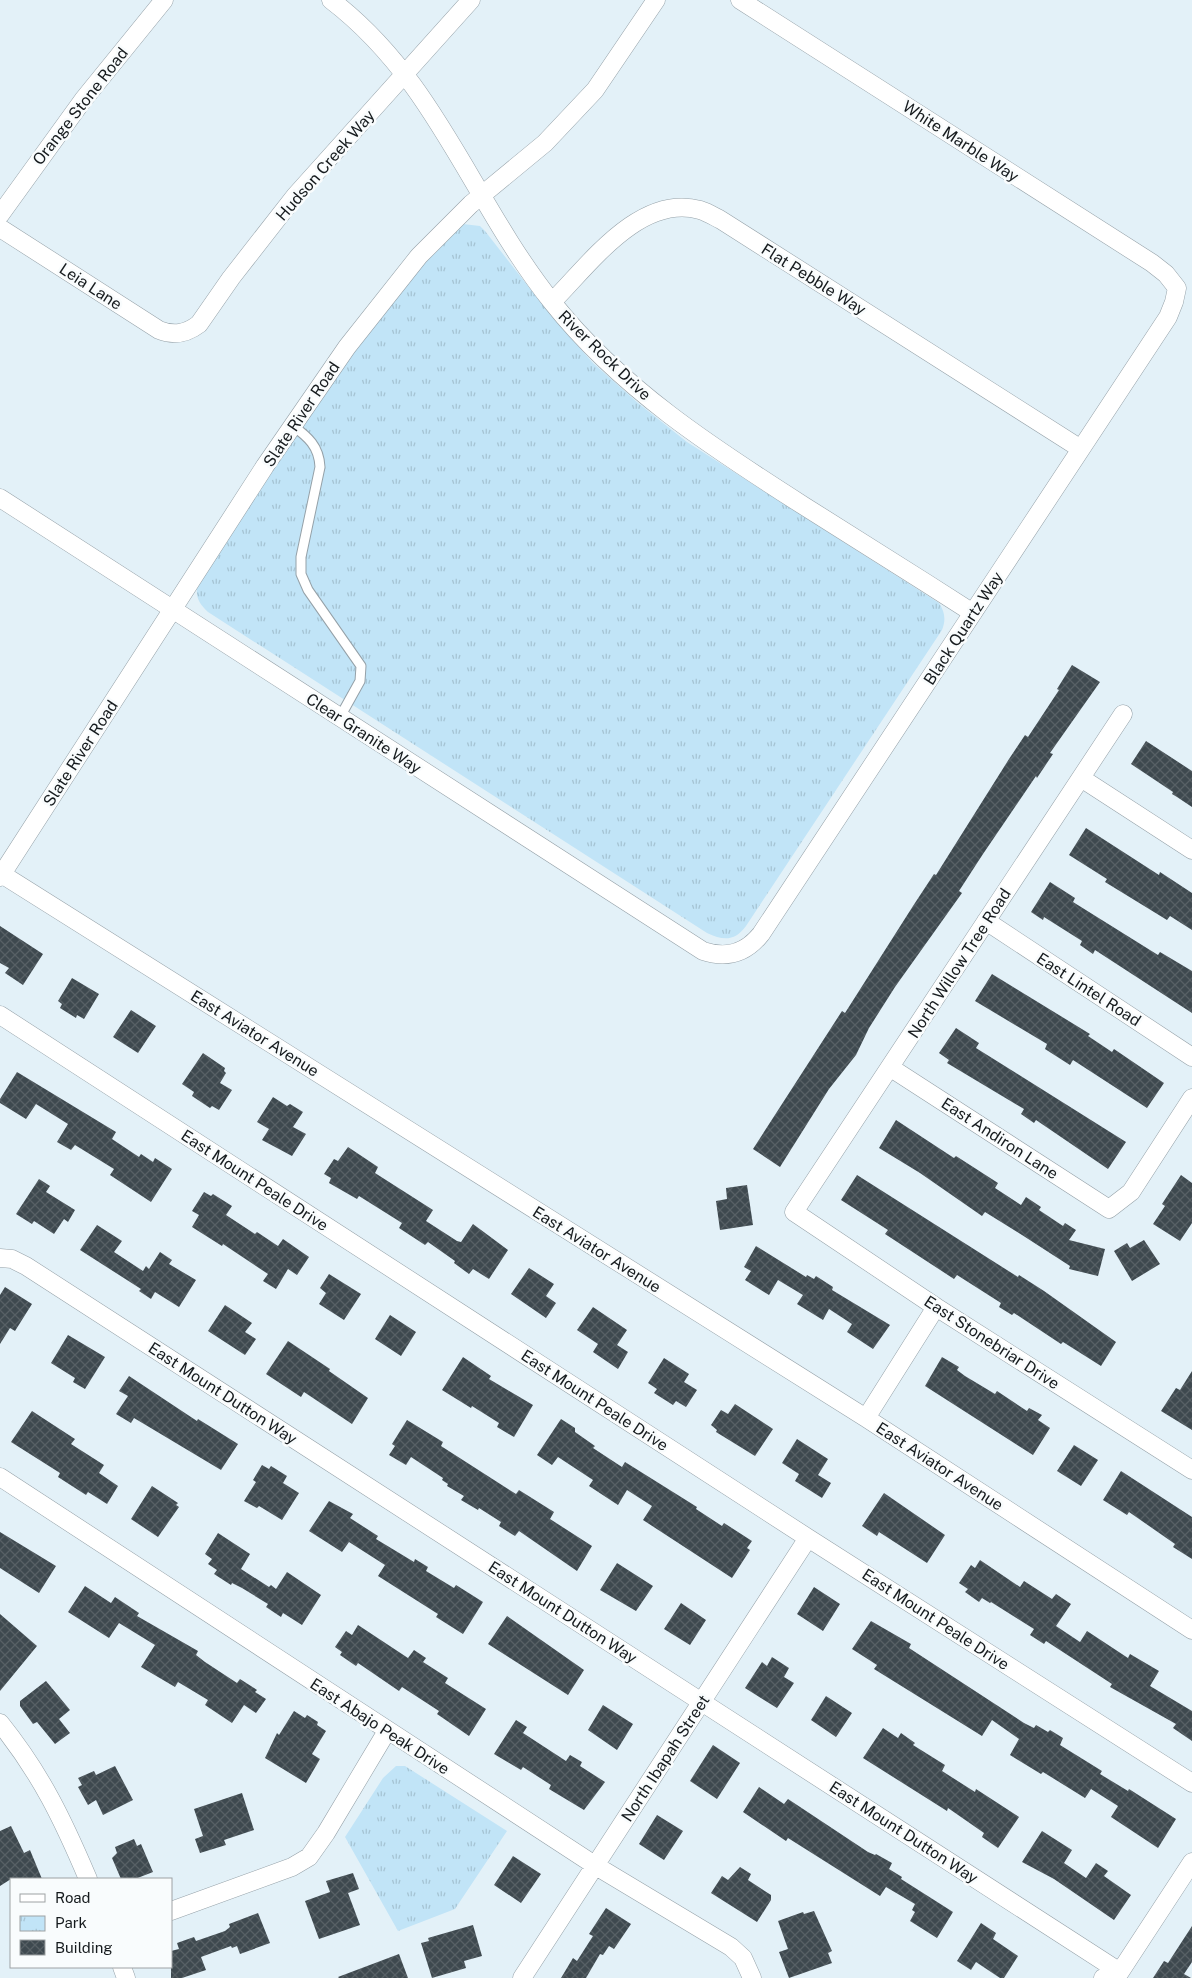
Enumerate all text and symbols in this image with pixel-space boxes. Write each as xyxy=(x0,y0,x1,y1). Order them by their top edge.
street label: Orange Stone Road xyxy=(29,44,132,169)
street label: White Marble Way xyxy=(899,97,1023,186)
street label: Hudson Creek Way xyxy=(272,106,379,225)
street label: Flat Pebble Way xyxy=(758,240,870,319)
street label: Leia Lane xyxy=(56,259,126,314)
street label: River Rock Drive xyxy=(554,306,655,404)
street label: Slate River Road xyxy=(259,358,344,470)
street label: Black Quartz Way xyxy=(920,568,1007,688)
street label: Clear Granite Way xyxy=(303,689,425,778)
street label: Slate River Road xyxy=(39,697,122,810)
street label: North Willow Tree Road xyxy=(904,885,1015,1042)
street label: East Lintel Road xyxy=(1033,949,1144,1030)
street label: East Aviator Avenue xyxy=(187,986,322,1081)
street label: East Andiron Lane xyxy=(938,1094,1062,1183)
street label: East Mount Peale Drive xyxy=(178,1126,332,1235)
street label: East Aviator Avenue xyxy=(529,1202,664,1297)
street label: East Stonebriar Drive xyxy=(921,1292,1063,1393)
street label: East Mount Dutton Way xyxy=(145,1338,301,1449)
street label: East Mount Peale Drive xyxy=(518,1346,672,1455)
street label: East Aviator Avenue xyxy=(873,1418,1007,1515)
street label: East Mount Dutton Way xyxy=(485,1557,641,1668)
street label: East Mount Peale Drive xyxy=(859,1565,1013,1674)
street label: East Abajo Peak Drive xyxy=(306,1674,453,1779)
street label: North Ibapah Street xyxy=(617,1691,713,1825)
street label: East Mount Dutton Way xyxy=(826,1777,982,1888)
legend xyxy=(10,1878,172,1968)
text: Road xyxy=(55,1889,91,1906)
text: Park xyxy=(55,1914,87,1931)
text: Building xyxy=(55,1939,113,1956)

